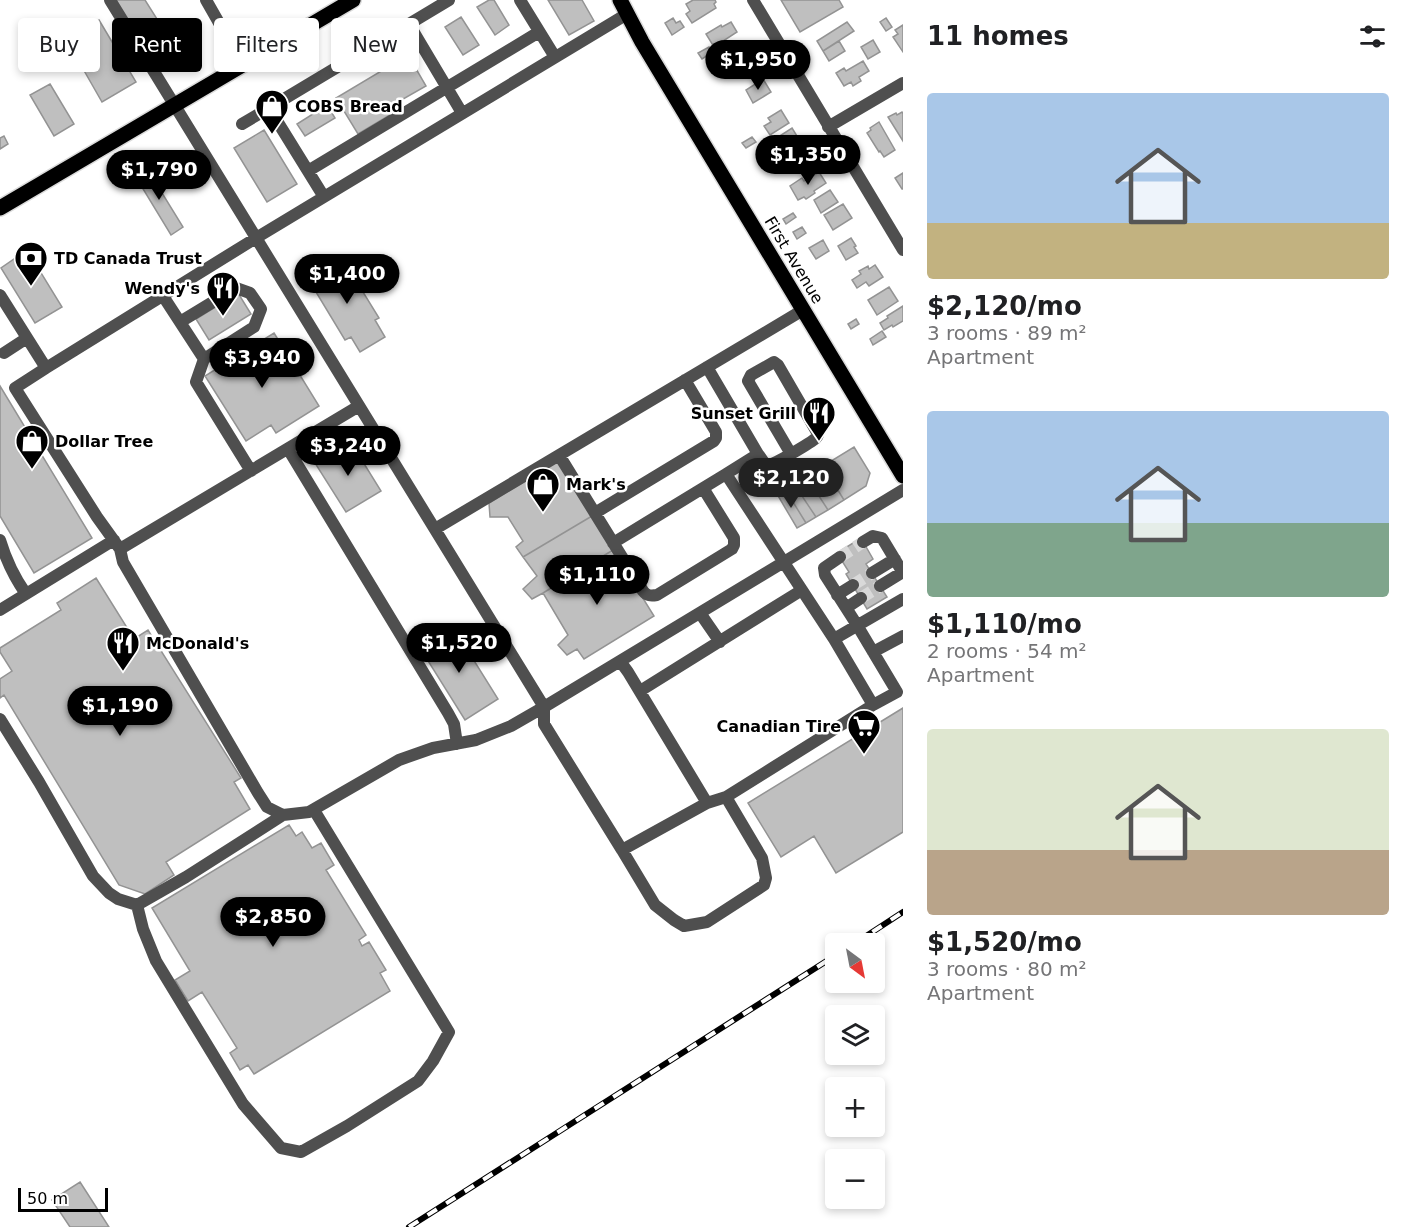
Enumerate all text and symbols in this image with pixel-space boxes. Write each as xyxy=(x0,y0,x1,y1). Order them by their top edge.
chip: Buy xyxy=(18,18,100,72)
chip: Rent xyxy=(112,18,202,72)
chip: Filters xyxy=(214,18,319,72)
chip: New xyxy=(331,18,419,72)
icon: filters xyxy=(1356,20,1389,53)
text: 11 homes xyxy=(927,21,1069,51)
pin: $1,950 xyxy=(709,40,807,91)
text: $1,950 xyxy=(719,47,797,71)
shop icon: COBS Bread xyxy=(254,88,290,135)
place label: COBS Bread xyxy=(295,97,403,116)
icon: home xyxy=(1104,132,1212,240)
pin: $1,350 xyxy=(759,135,857,186)
text: $1,350 xyxy=(769,142,847,166)
pin: $1,790 xyxy=(110,150,208,201)
text: $1,790 xyxy=(120,157,198,181)
street label: First Avenue xyxy=(761,213,827,307)
bank icon: TD Canada Trust xyxy=(13,240,49,287)
place label: TD Canada Trust xyxy=(54,249,202,268)
pin: $1,400 xyxy=(298,254,396,305)
text: $1,400 xyxy=(308,261,386,285)
restaurant icon: Wendy's xyxy=(205,270,241,317)
place label: Wendy's xyxy=(124,279,200,298)
text: $2,120/mo xyxy=(927,291,1082,321)
text: 3 rooms · 89 m² xyxy=(927,321,1087,345)
pin: $3,940 xyxy=(213,338,311,389)
text: $3,940 xyxy=(223,345,301,369)
text: Apartment xyxy=(927,345,1034,369)
restaurant icon: Sunset Grill xyxy=(801,395,837,442)
place label: Sunset Grill xyxy=(691,404,796,423)
shop icon: Dollar Tree xyxy=(14,423,50,470)
pin: $3,240 xyxy=(299,426,397,477)
place label: Dollar Tree xyxy=(55,432,153,451)
text: $3,240 xyxy=(309,433,387,457)
icon: home xyxy=(1104,450,1212,558)
pin: $2,120 xyxy=(742,458,840,509)
text: $2,120 xyxy=(752,465,830,489)
shop icon: Mark's xyxy=(525,466,561,513)
place label: Mark's xyxy=(566,475,626,494)
pin: $1,110 xyxy=(548,555,646,606)
text: $1,110 xyxy=(558,562,636,586)
text: $1,110/mo xyxy=(927,609,1082,639)
pin: $1,520 xyxy=(410,623,508,674)
restaurant icon: McDonald's xyxy=(105,625,141,672)
text: $1,520 xyxy=(420,630,498,654)
place label: McDonald's xyxy=(146,634,249,653)
text: 2 rooms · 54 m² xyxy=(927,639,1087,663)
text: Apartment xyxy=(927,663,1034,687)
pin: $1,190 xyxy=(71,686,169,737)
text: $1,190 xyxy=(81,693,159,717)
supermarket icon: Canadian Tire xyxy=(846,708,882,755)
place label: Canadian Tire xyxy=(716,717,841,736)
icon: home xyxy=(1104,768,1212,876)
pin: $2,850 xyxy=(224,897,322,948)
text: $2,850 xyxy=(234,904,312,928)
text: $1,520/mo xyxy=(927,927,1082,957)
north arrow xyxy=(825,933,885,993)
map controls xyxy=(825,933,885,1209)
text: 3 rooms · 80 m² xyxy=(927,957,1087,981)
text: Apartment xyxy=(927,981,1034,1005)
button: layers xyxy=(825,1005,885,1065)
button: + xyxy=(825,1077,885,1137)
button: − xyxy=(825,1149,885,1209)
scale bar xyxy=(18,1185,108,1212)
text: 50 m xyxy=(27,1189,68,1208)

